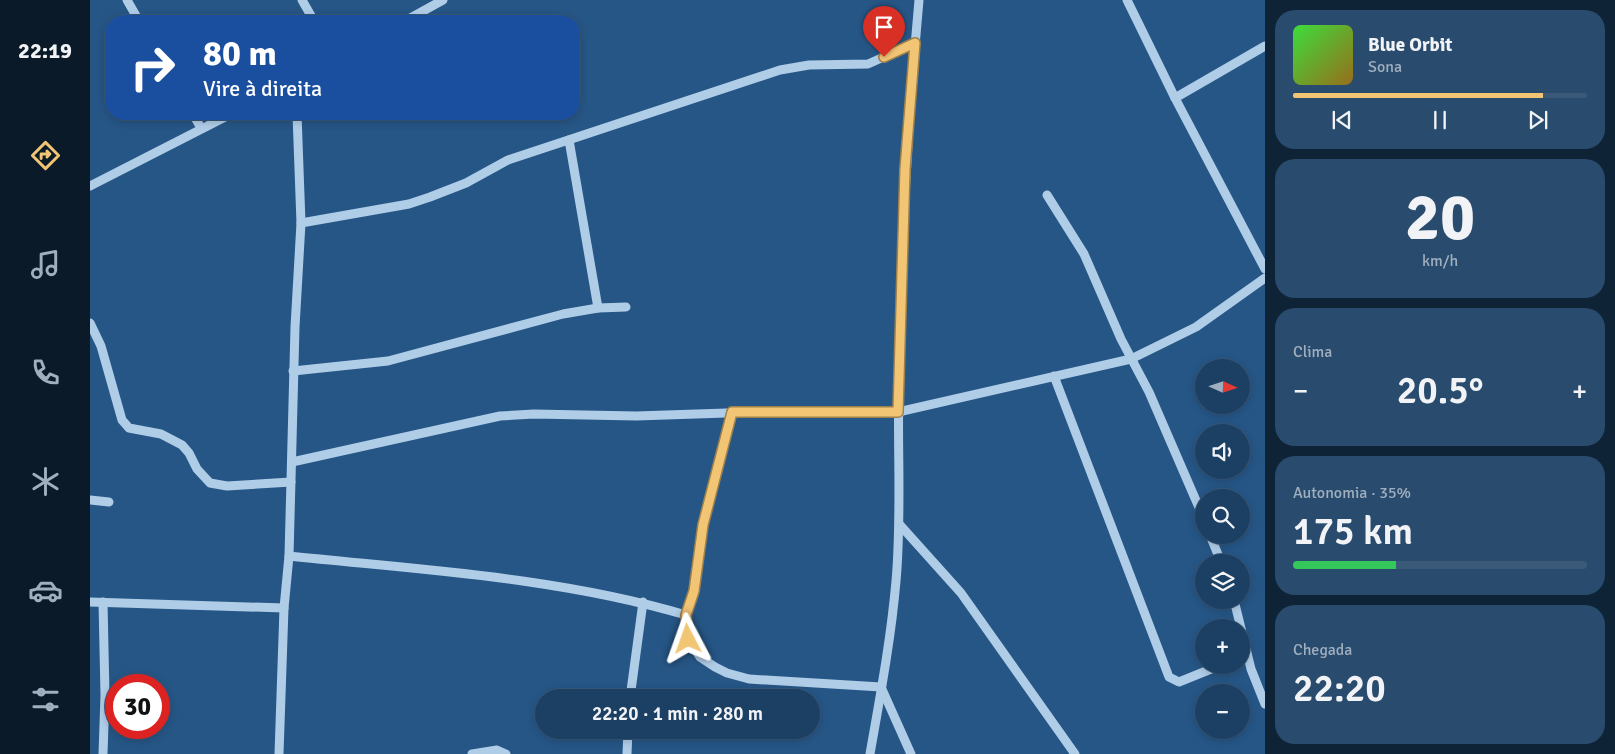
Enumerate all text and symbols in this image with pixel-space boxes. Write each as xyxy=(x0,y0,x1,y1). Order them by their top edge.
pin xyxy=(863,6,905,57)
icon: arrive xyxy=(870,13,898,41)
text: 80 m xyxy=(203,32,277,75)
text: Blue Orbit xyxy=(1368,33,1452,57)
icon: right xyxy=(120,35,185,100)
text: 22:19 xyxy=(18,37,72,64)
text: Sona xyxy=(1368,57,1402,77)
text: Vire à direita xyxy=(203,75,322,102)
icon: previous xyxy=(1328,106,1356,134)
icon: pause xyxy=(1426,106,1454,134)
icon: next xyxy=(1524,106,1552,134)
icon: directions xyxy=(28,138,63,173)
text: 20 xyxy=(1405,178,1475,258)
icon: music xyxy=(28,247,63,282)
text: km/h xyxy=(1422,251,1458,271)
text: Clima xyxy=(1293,342,1332,362)
icon: phone xyxy=(28,355,63,390)
north arrow xyxy=(1195,359,1250,414)
map controls xyxy=(1195,359,1250,739)
text: 20.5° xyxy=(1397,367,1483,414)
text: − xyxy=(1293,374,1308,408)
text: + xyxy=(1572,374,1587,408)
button: sound xyxy=(1195,424,1250,479)
icon: climate xyxy=(28,464,63,499)
text: Autonomia · 35% xyxy=(1293,483,1411,503)
button: search xyxy=(1195,489,1250,544)
text: 175 km xyxy=(1293,508,1413,555)
button: layers xyxy=(1195,554,1250,609)
icon: car xyxy=(28,573,63,608)
position arrow xyxy=(661,612,713,664)
button: + xyxy=(1195,619,1250,674)
text: Chegada xyxy=(1293,640,1352,660)
text: 22:20 xyxy=(1293,665,1386,712)
speed limit sign: 30 xyxy=(105,674,170,739)
icon: filters xyxy=(28,682,63,717)
button: − xyxy=(1195,684,1250,739)
text: 22:20 · 1 min · 280 m xyxy=(592,702,763,726)

